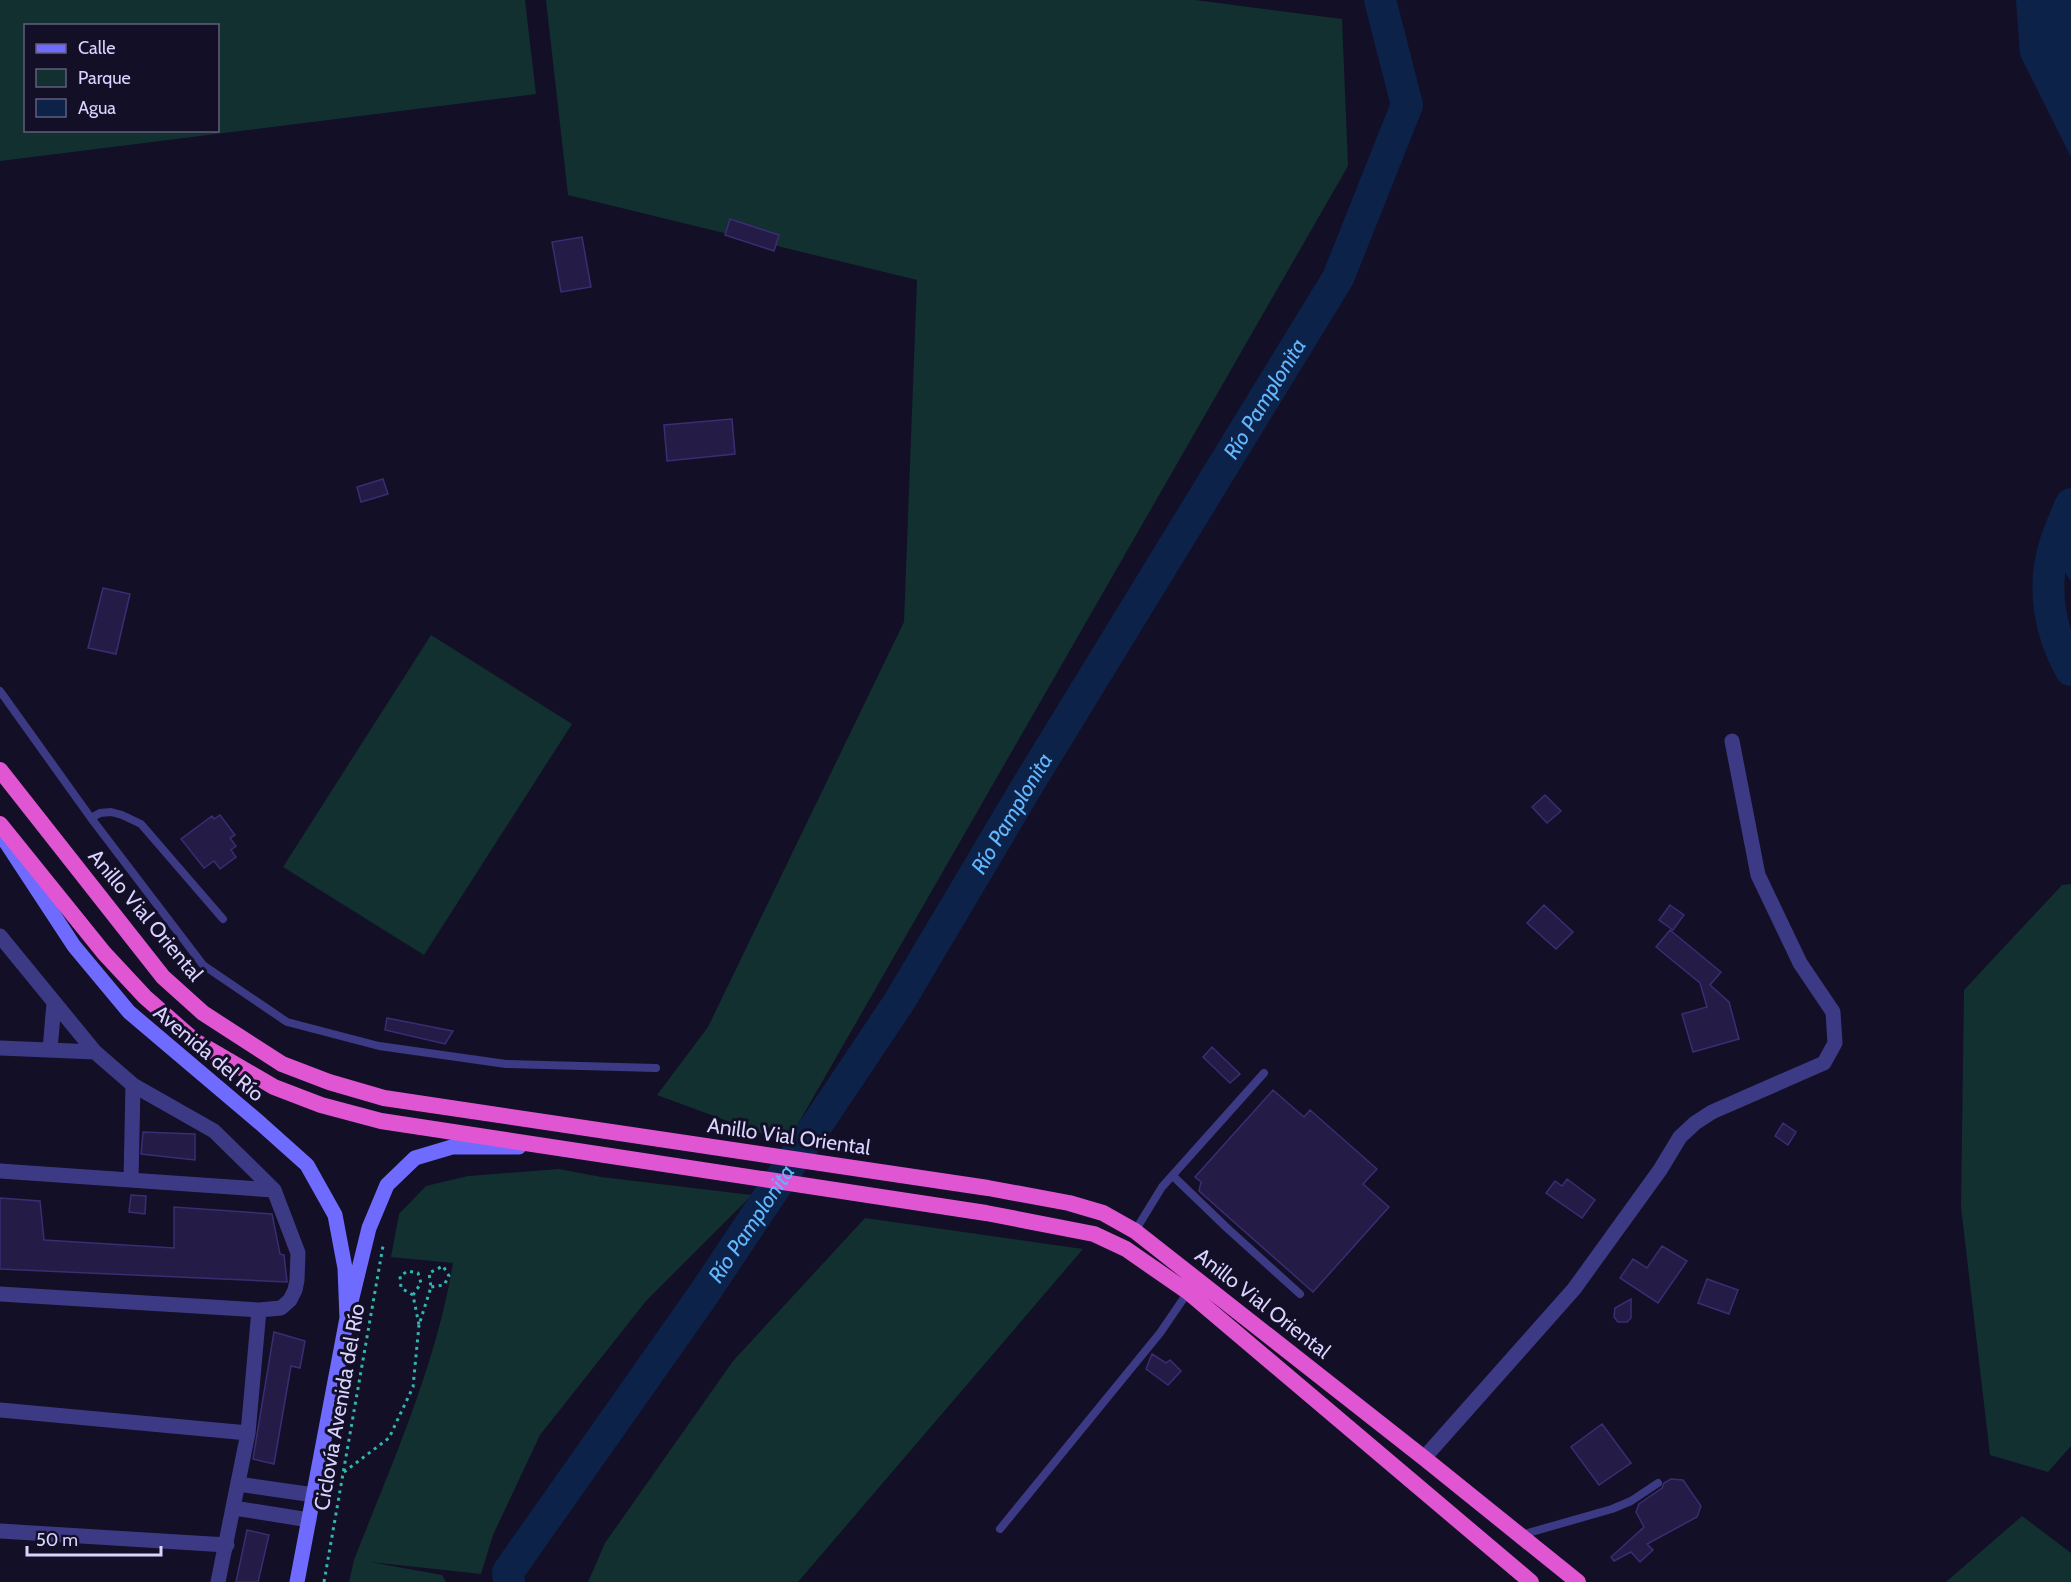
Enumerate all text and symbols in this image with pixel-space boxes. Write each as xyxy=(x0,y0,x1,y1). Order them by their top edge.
legend xyxy=(24,24,219,132)
text: Calle xyxy=(78,37,115,59)
text: Parque xyxy=(78,67,131,89)
text: Agua xyxy=(78,97,116,119)
water label: Río Pamplonita xyxy=(1217,333,1311,463)
water label: Río Pamplonita xyxy=(965,748,1058,879)
street label: Anillo Vial Oriental xyxy=(83,844,209,986)
street label: Avenida del Río xyxy=(149,1000,269,1106)
street label: Anillo Vial Oriental xyxy=(706,1112,872,1160)
water label: Río Pamplonita xyxy=(702,1159,800,1288)
street label: Anillo Vial Oriental xyxy=(1190,1242,1336,1364)
street label: Ciclovía Avenida del Río xyxy=(308,1302,370,1512)
scale bar xyxy=(27,1519,160,1557)
text: 50 m xyxy=(36,1529,78,1551)

